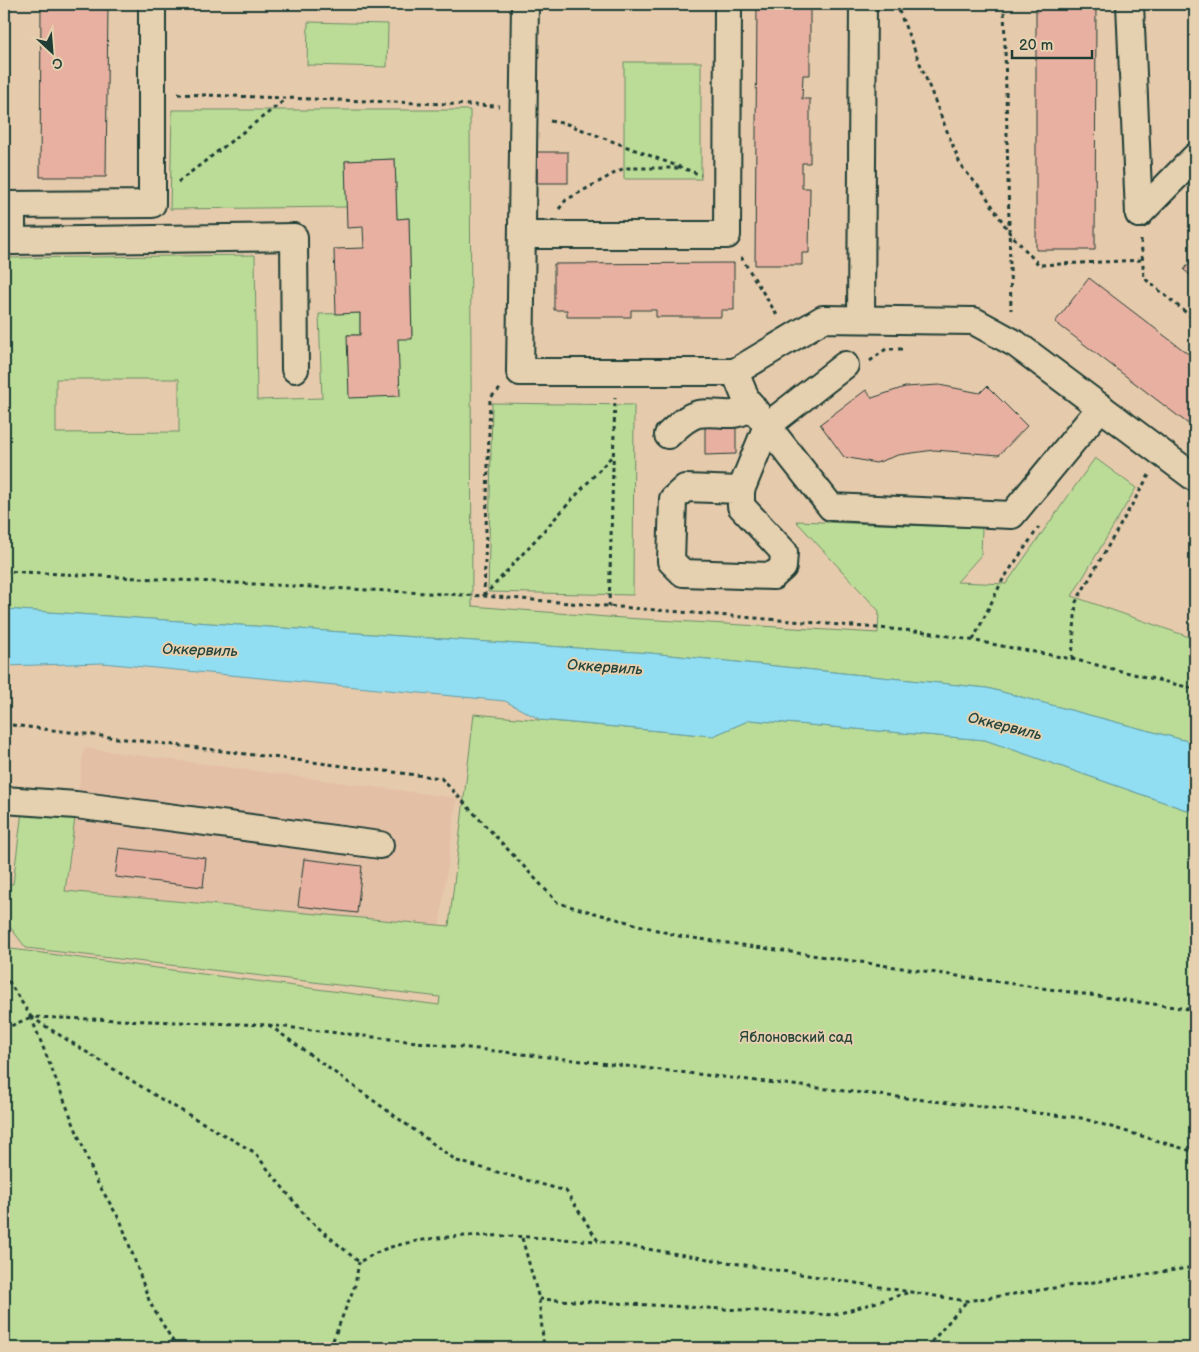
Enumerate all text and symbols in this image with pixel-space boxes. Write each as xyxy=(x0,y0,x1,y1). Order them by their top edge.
north arrow xyxy=(28,28,78,78)
scale bar xyxy=(1012,28,1092,60)
text: 20 m xyxy=(1019,36,1053,55)
text: С xyxy=(49,53,66,73)
water label: Оккервиль xyxy=(162,640,238,661)
water label: Оккервиль xyxy=(567,655,643,680)
water label: Оккервиль xyxy=(966,708,1044,745)
park label: Яблоновский сад xyxy=(740,1029,853,1046)

